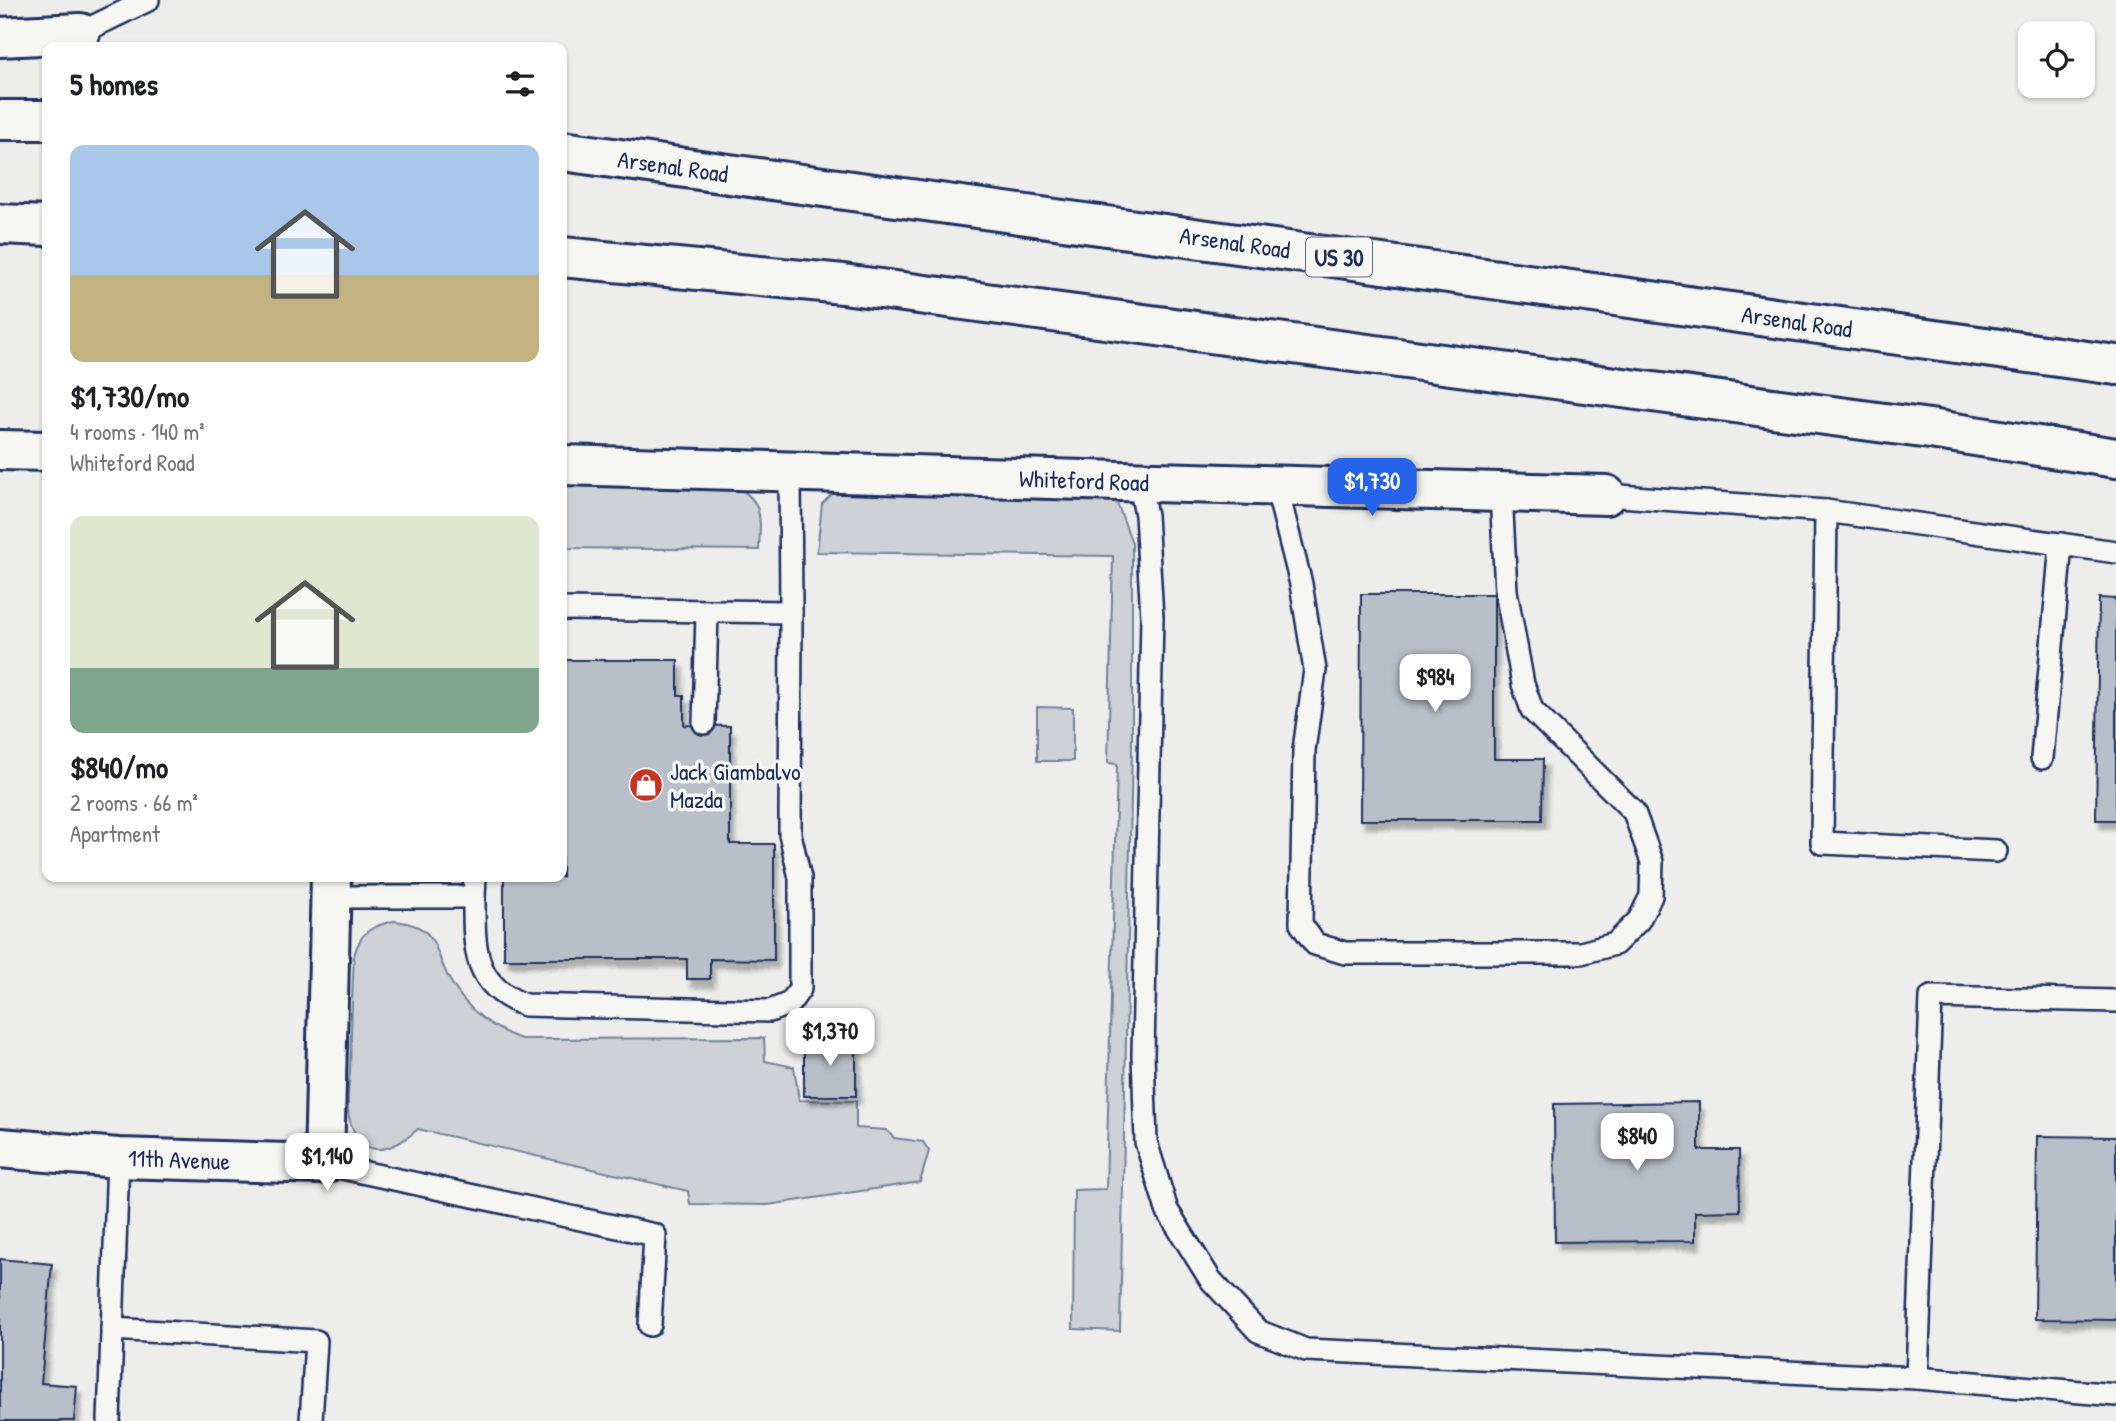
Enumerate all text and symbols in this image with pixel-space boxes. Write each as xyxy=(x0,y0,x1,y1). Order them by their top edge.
map controls xyxy=(2018,21,2095,98)
button: locate xyxy=(2018,21,2095,98)
text: 5 homes xyxy=(70,64,158,104)
icon: filters xyxy=(501,65,539,103)
street label: Arsenal Road xyxy=(616,142,730,190)
icon: home xyxy=(242,191,368,317)
street label: Arsenal Road xyxy=(1178,218,1292,266)
road number: US 30 xyxy=(1306,238,1372,276)
street label: Arsenal Road xyxy=(1740,297,1854,345)
text: $1,730/mo xyxy=(70,376,189,416)
text: 4 rooms · 140 m² xyxy=(70,416,204,447)
text: Whiteford Road xyxy=(70,447,194,478)
pin: $1,730 xyxy=(1315,458,1429,518)
street label: Whiteford Road xyxy=(1019,462,1149,498)
text: $1,730 xyxy=(1344,465,1400,496)
icon: home xyxy=(242,562,368,688)
pin: $984 xyxy=(1394,654,1476,714)
text: $984 xyxy=(1416,661,1454,692)
text: $840/mo xyxy=(70,747,168,787)
place label: Jack Giambalvo Mazda xyxy=(670,755,801,815)
shop icon: Jack Giambalvo Mazda xyxy=(627,766,665,804)
text: 2 rooms · 66 m² xyxy=(70,787,198,818)
text: Apartment xyxy=(70,818,160,849)
pin: $1,370 xyxy=(773,1009,887,1068)
text: $1,370 xyxy=(802,1015,858,1046)
pin: $840 xyxy=(1596,1114,1678,1173)
text: $840 xyxy=(1617,1120,1657,1151)
pin: $1,140 xyxy=(270,1134,384,1193)
text: $1,140 xyxy=(301,1140,353,1171)
street label: 11th Avenue xyxy=(127,1141,231,1177)

